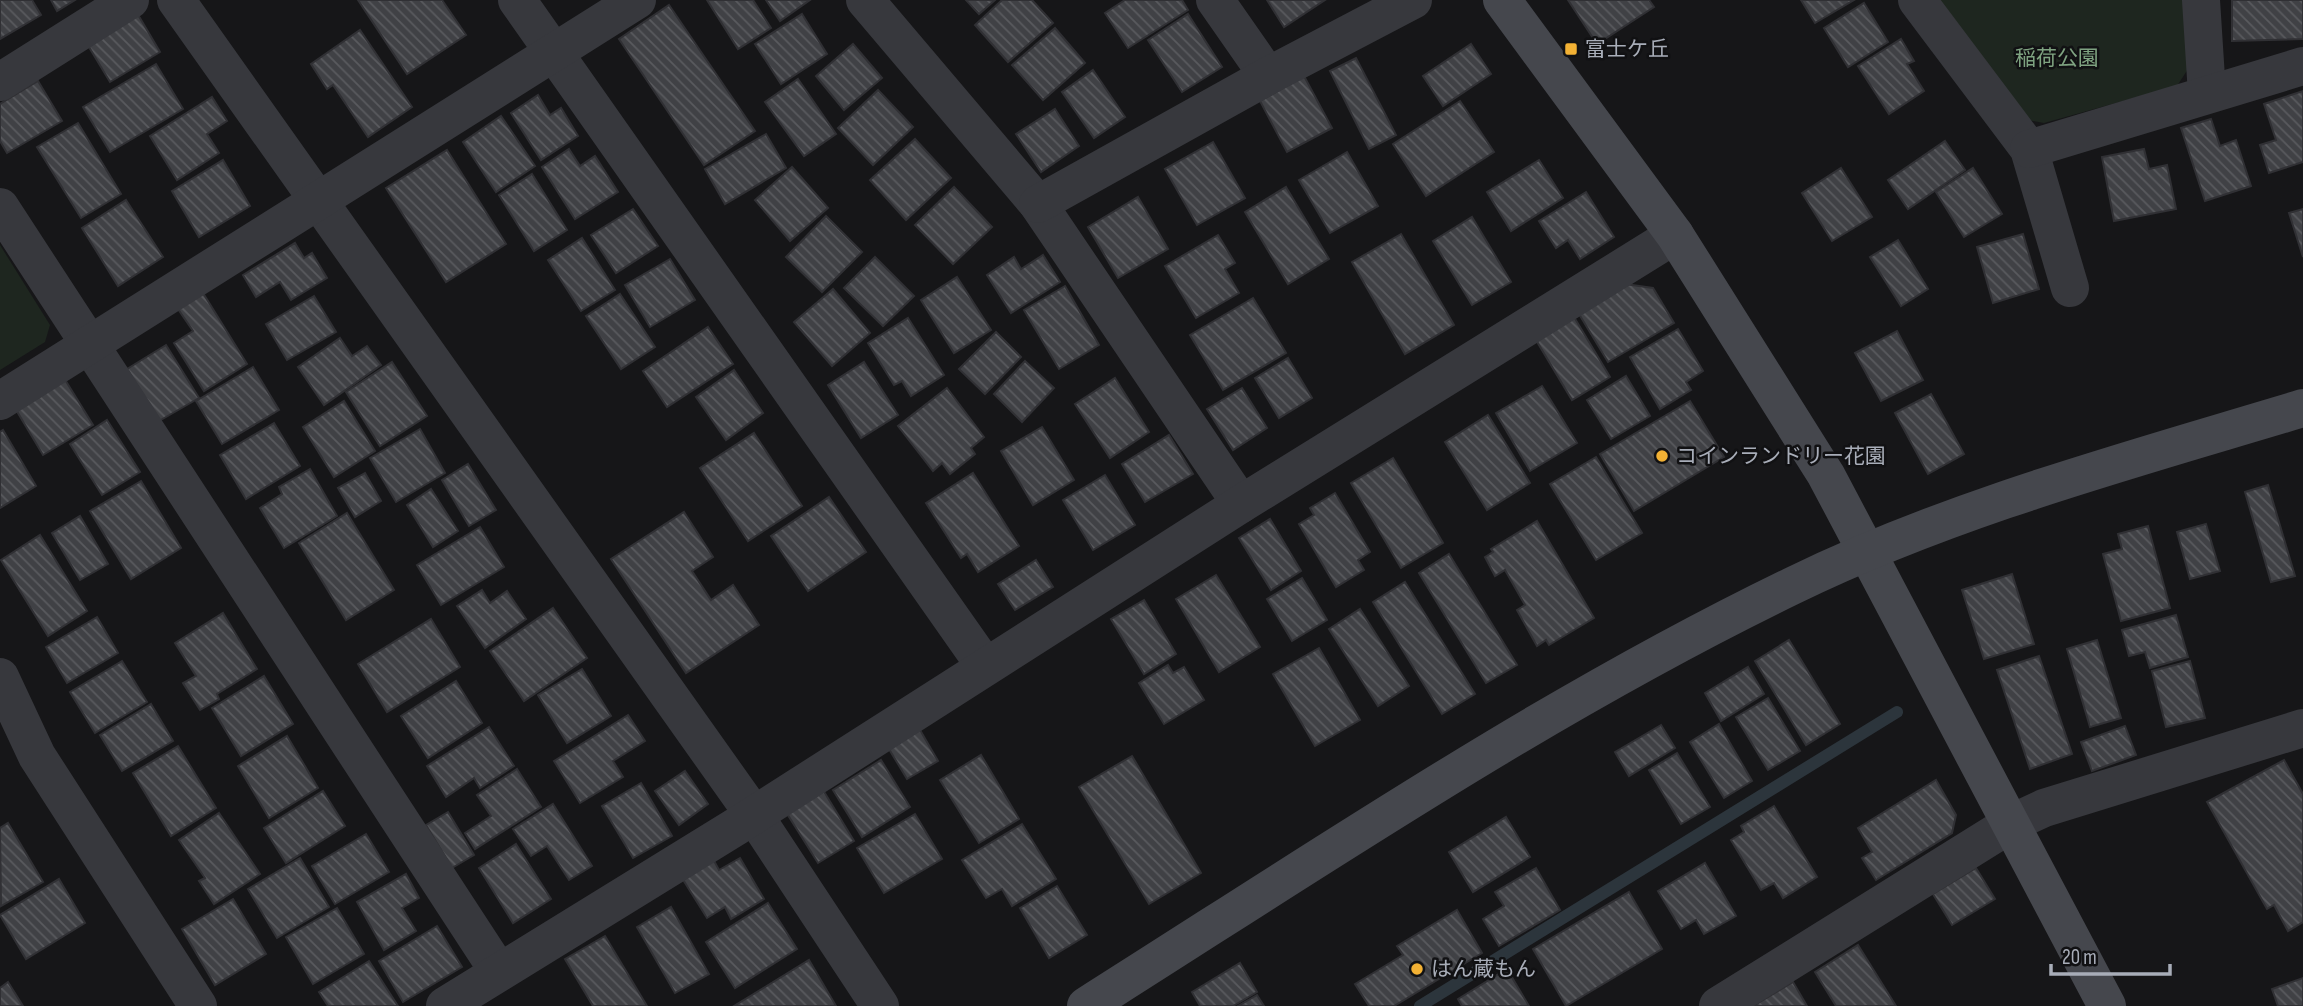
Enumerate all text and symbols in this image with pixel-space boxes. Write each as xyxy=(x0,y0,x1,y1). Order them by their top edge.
place label: 富士ケ丘 xyxy=(1585,37,1669,62)
marker: 富士ケ丘 xyxy=(1563,41,1579,57)
park label: 稲荷公園 xyxy=(2015,46,2099,71)
place label: コインランドリー花園 xyxy=(1676,444,1886,469)
marker: コインランドリー花園 xyxy=(1654,448,1670,464)
scale bar xyxy=(2051,932,2170,976)
text: 20 m xyxy=(2062,945,2097,970)
place label: はん蔵もん xyxy=(1431,957,1536,982)
marker: はん蔵もん xyxy=(1409,961,1425,977)

